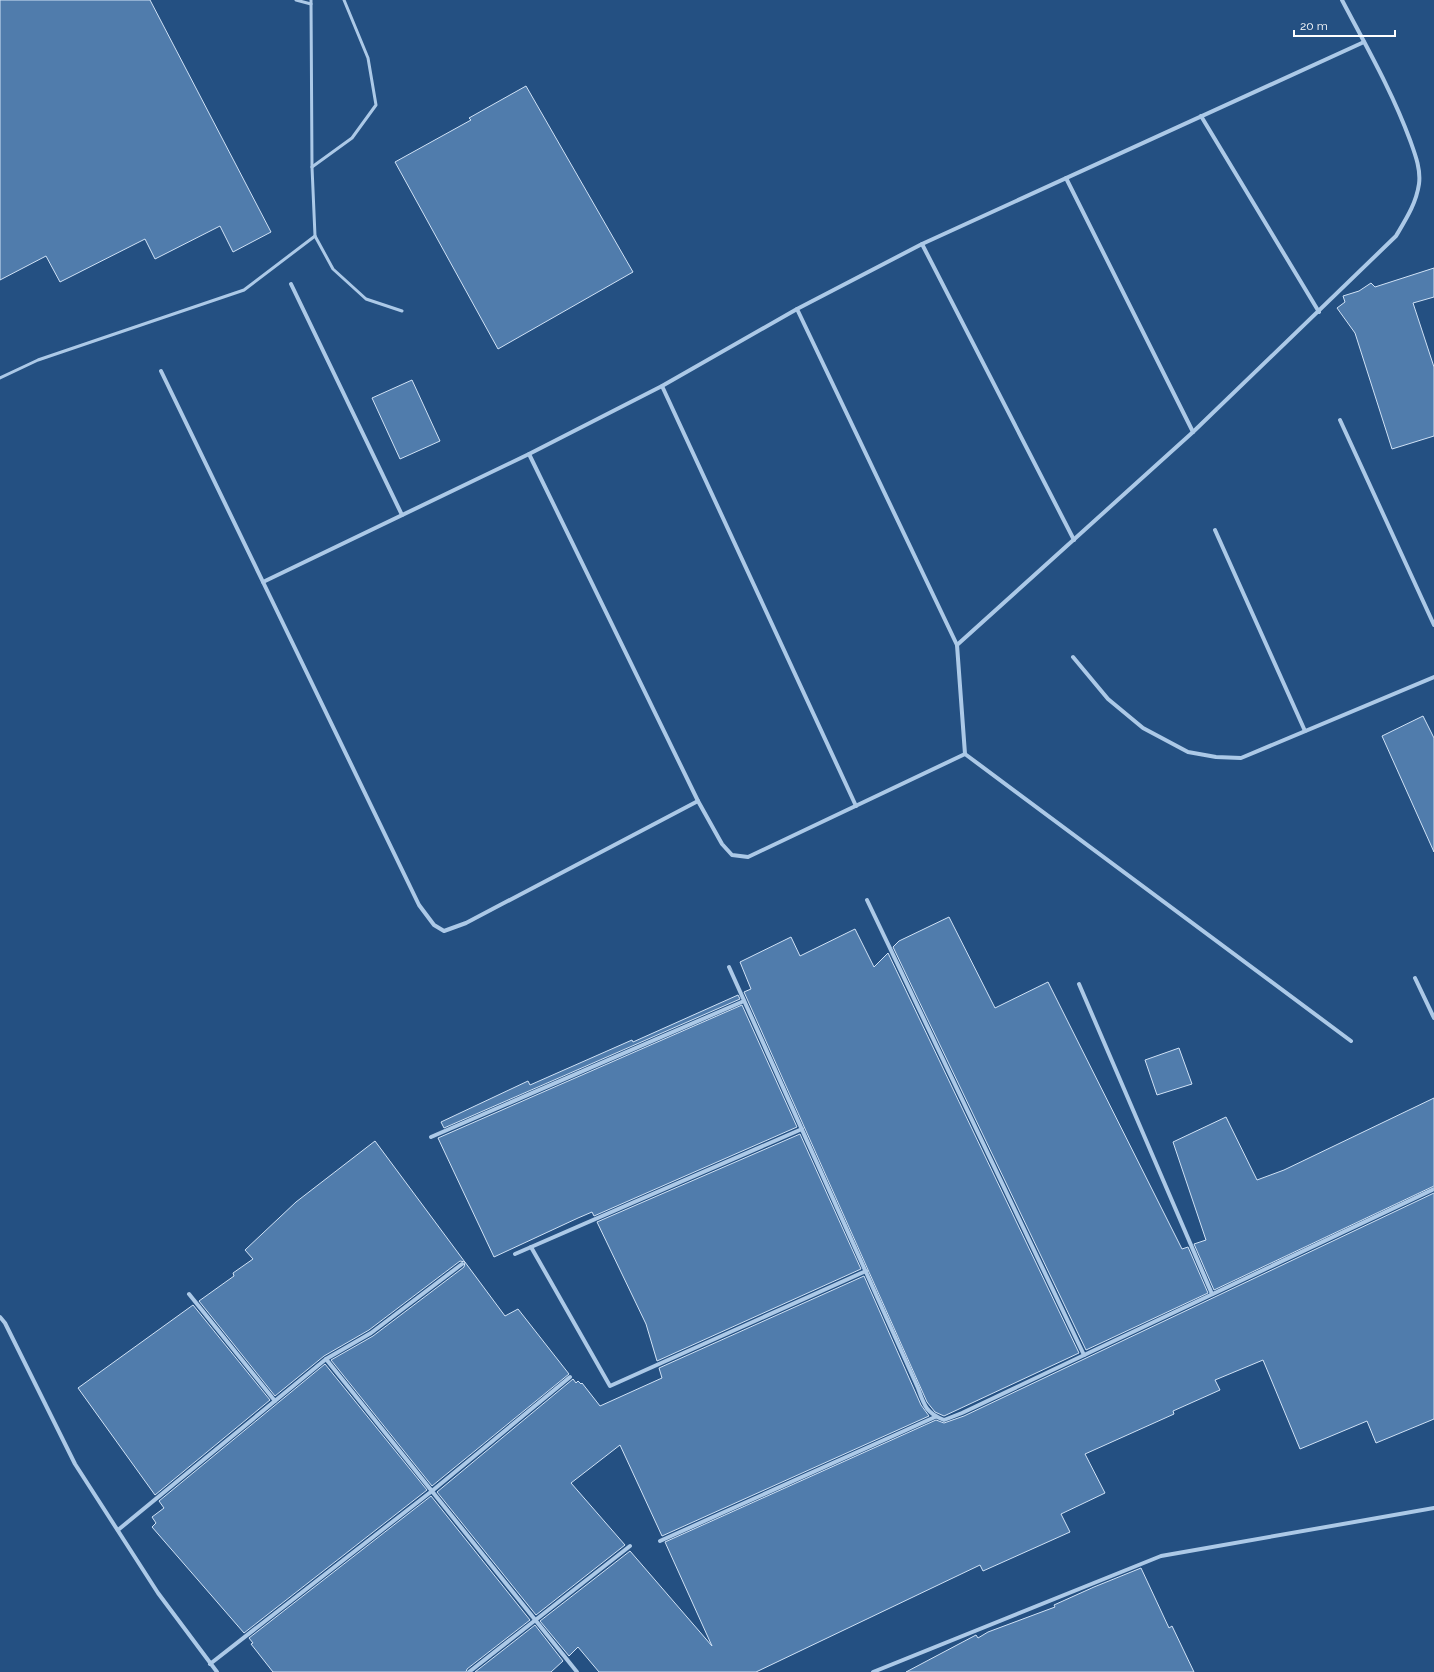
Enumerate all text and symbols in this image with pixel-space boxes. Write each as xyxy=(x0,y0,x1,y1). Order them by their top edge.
scale bar xyxy=(1294,12,1395,38)
text: 20 m xyxy=(1300,19,1328,33)

